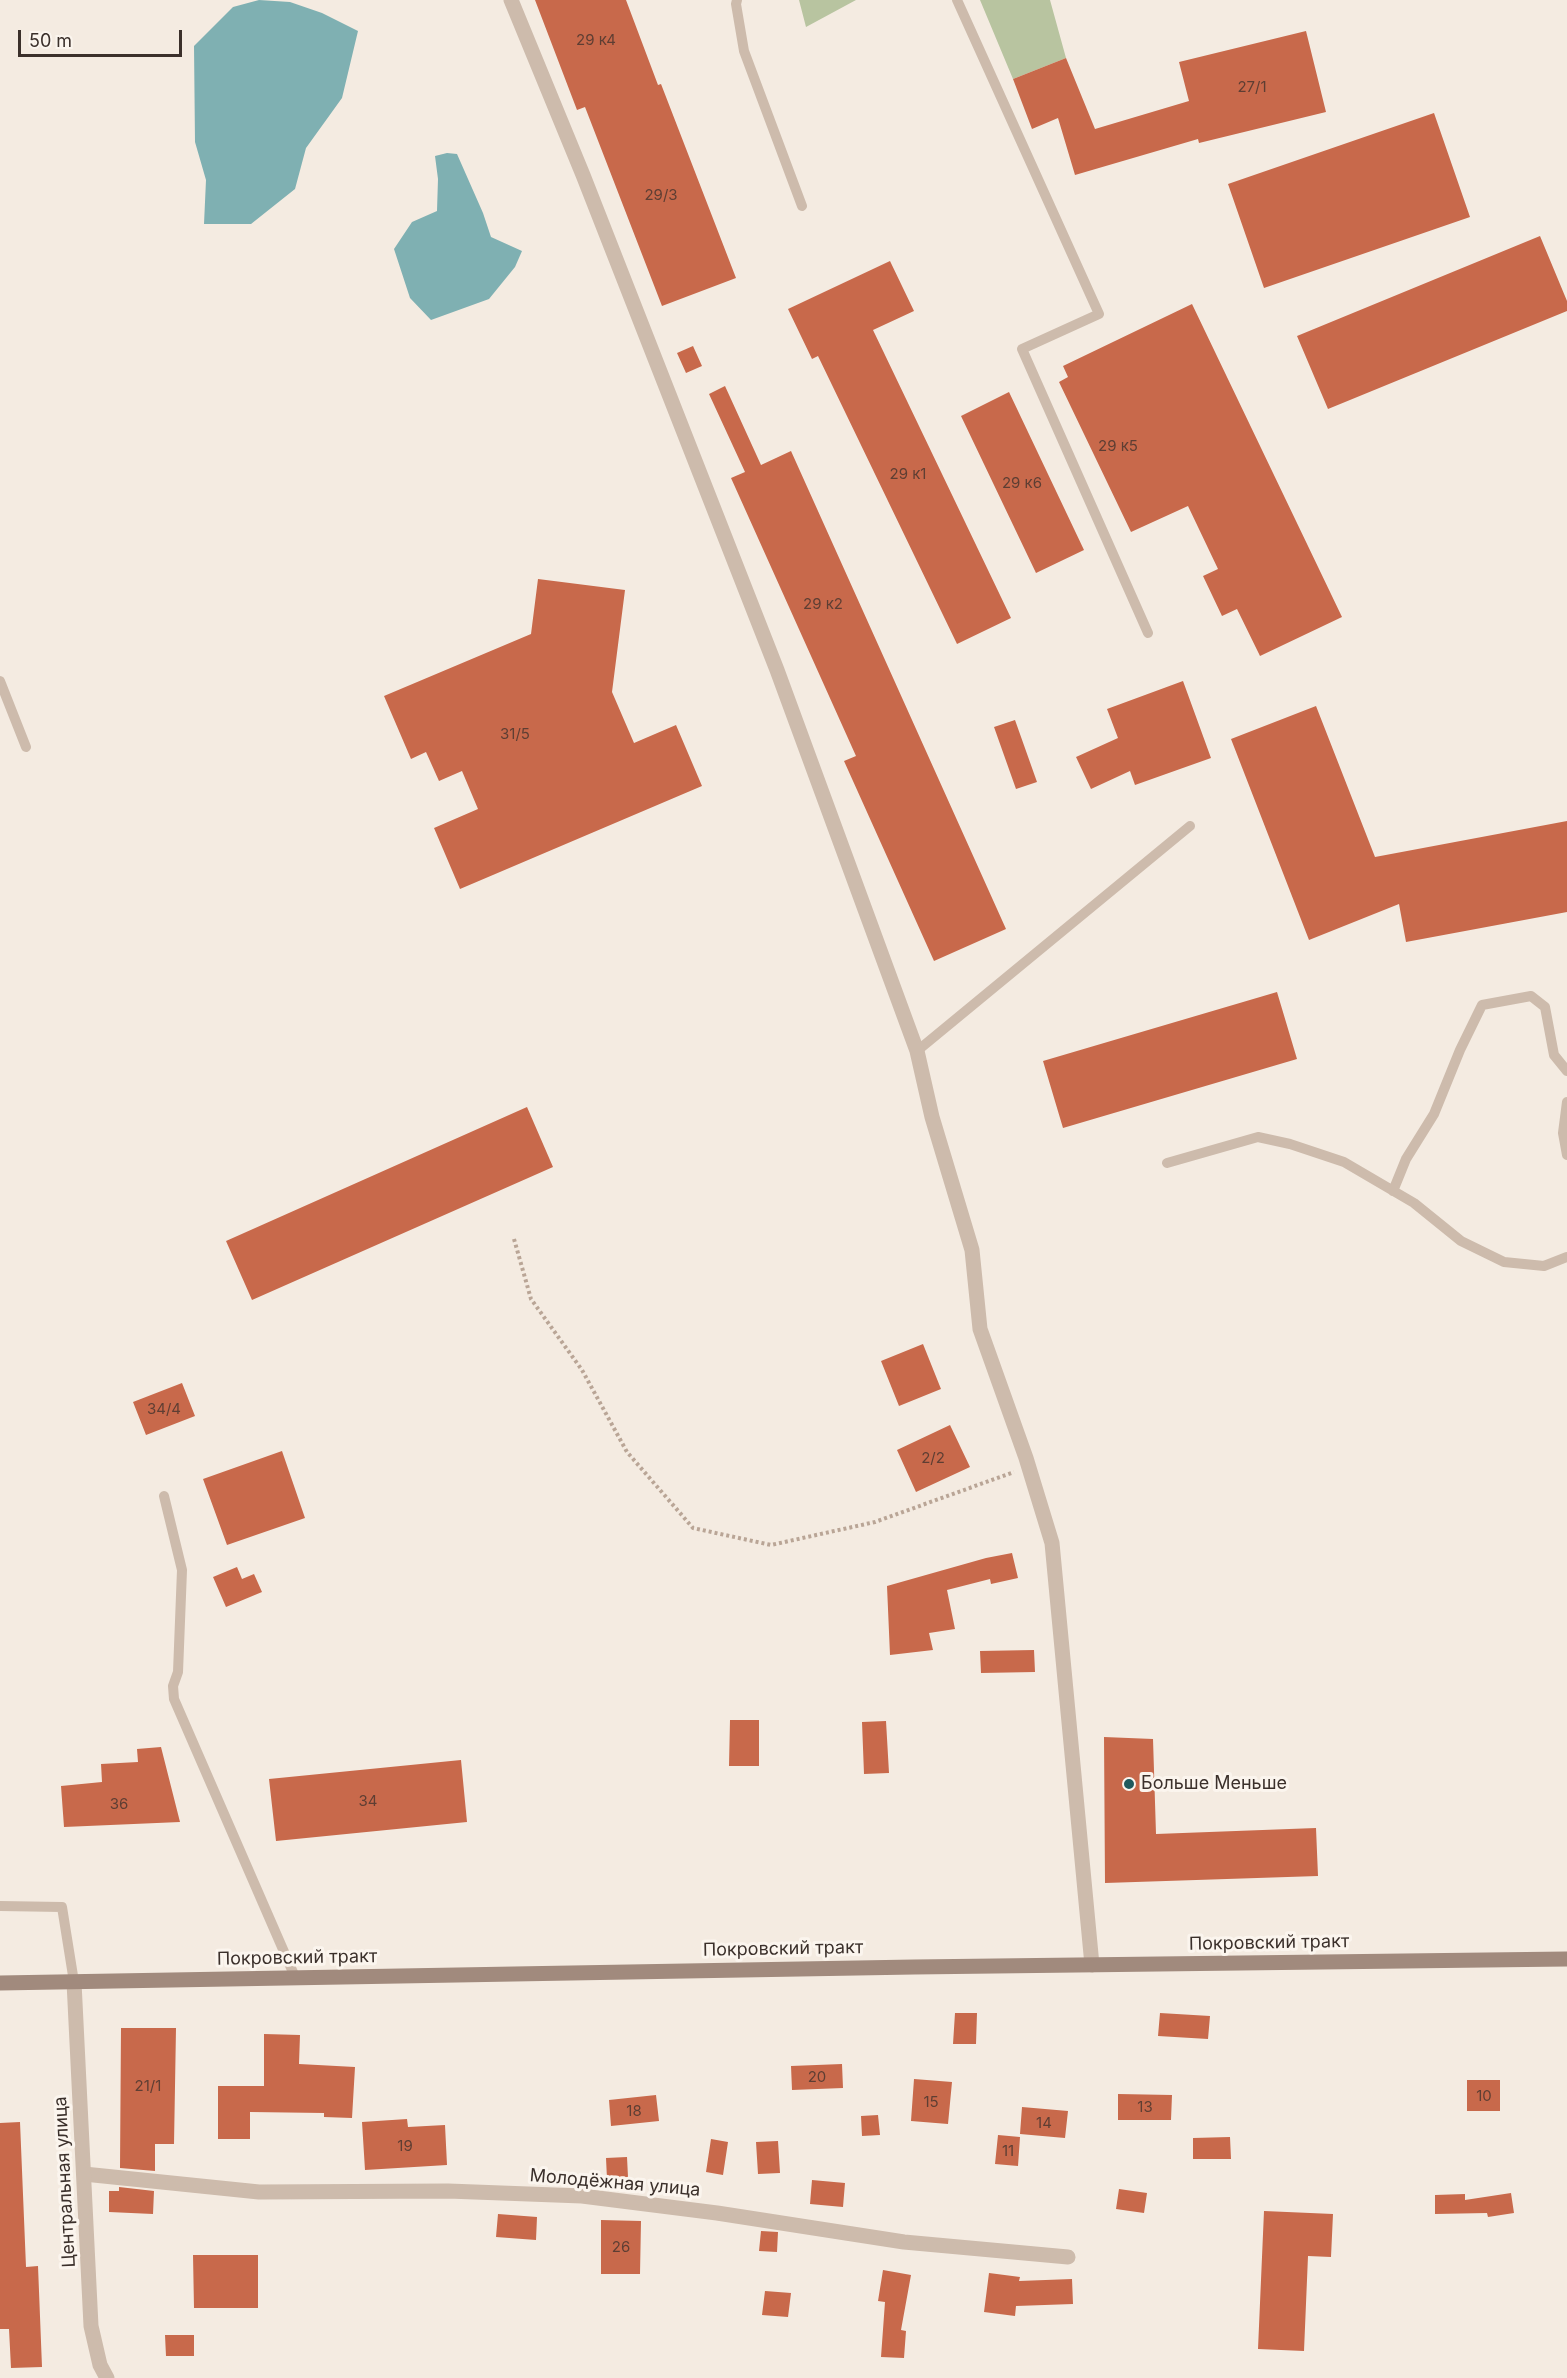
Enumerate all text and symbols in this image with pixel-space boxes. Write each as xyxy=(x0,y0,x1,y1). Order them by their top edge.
scale bar xyxy=(21,18,184,56)
text: 50 m xyxy=(29,30,72,51)
house number: 29 к4 xyxy=(576,31,616,49)
house number: 27/1 xyxy=(1237,78,1267,96)
house number: 29/3 xyxy=(644,186,678,204)
house number: 29 к5 xyxy=(1098,437,1138,455)
house number: 29 к1 xyxy=(890,465,926,483)
house number: 29 к6 xyxy=(1002,474,1042,492)
house number: 29 к2 xyxy=(803,595,843,613)
house number: 31/5 xyxy=(500,725,530,743)
house number: 34/4 xyxy=(147,1400,181,1418)
house number: 2/2 xyxy=(921,1449,945,1467)
place label: Больше Меньше xyxy=(1141,1773,1287,1795)
marker: Больше Меньше xyxy=(1122,1777,1136,1791)
house number: 34 xyxy=(359,1792,377,1810)
house number: 36 xyxy=(110,1795,128,1813)
street label: Покровский тракт xyxy=(1189,1931,1349,1955)
street label: Покровский тракт xyxy=(703,1937,863,1961)
street label: Покровский тракт xyxy=(217,1946,377,1970)
house number: 20 xyxy=(808,2068,826,2086)
house number: 21/1 xyxy=(135,2077,161,2095)
house number: 10 xyxy=(1476,2087,1492,2105)
house number: 15 xyxy=(923,2093,939,2111)
street label: Центральная улица xyxy=(50,2096,80,2268)
house number: 13 xyxy=(1137,2098,1153,2116)
house number: 18 xyxy=(626,2102,642,2120)
house number: 14 xyxy=(1036,2114,1052,2132)
house number: 19 xyxy=(397,2137,413,2155)
house number: 11 xyxy=(1002,2142,1014,2160)
street label: Молодёжная улица xyxy=(529,2165,701,2201)
house number: 26 xyxy=(612,2238,630,2256)

